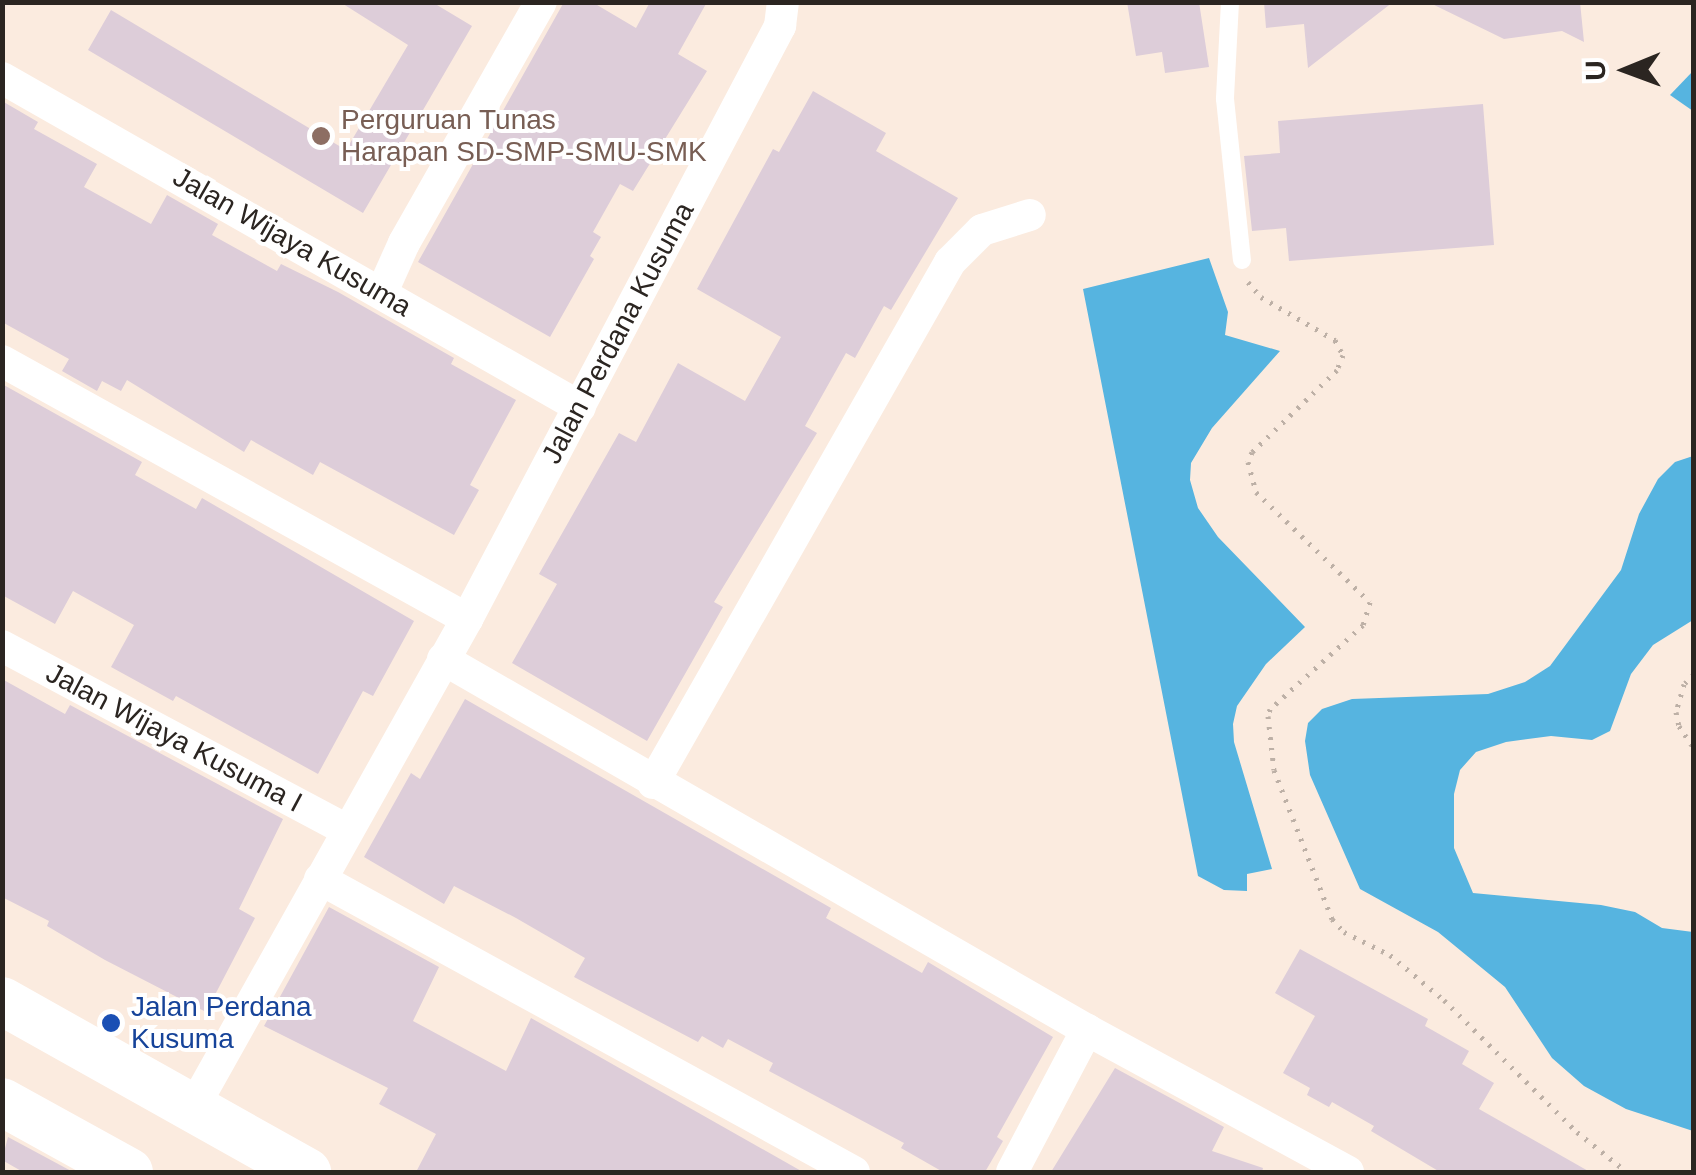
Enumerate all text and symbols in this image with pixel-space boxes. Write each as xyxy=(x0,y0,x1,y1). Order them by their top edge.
north arrow xyxy=(1576,20,1676,120)
text: U xyxy=(1580,60,1611,81)
place label: Perguruan Tunas Harapan SD-SMP-SMU-SMK xyxy=(341,103,707,169)
marker: Perguruan Tunas Harapan SD-SMP-SMU-SMK xyxy=(310,125,332,147)
street label: Jalan Wijaya Kusuma xyxy=(167,160,417,324)
street label: Jalan Perdana Kusuma xyxy=(535,197,701,469)
street label: Jalan Wijaya Kusuma I xyxy=(40,656,308,820)
place label: Jalan Perdana Kusuma xyxy=(131,990,312,1056)
marker: Jalan Perdana Kusuma xyxy=(100,1012,122,1034)

